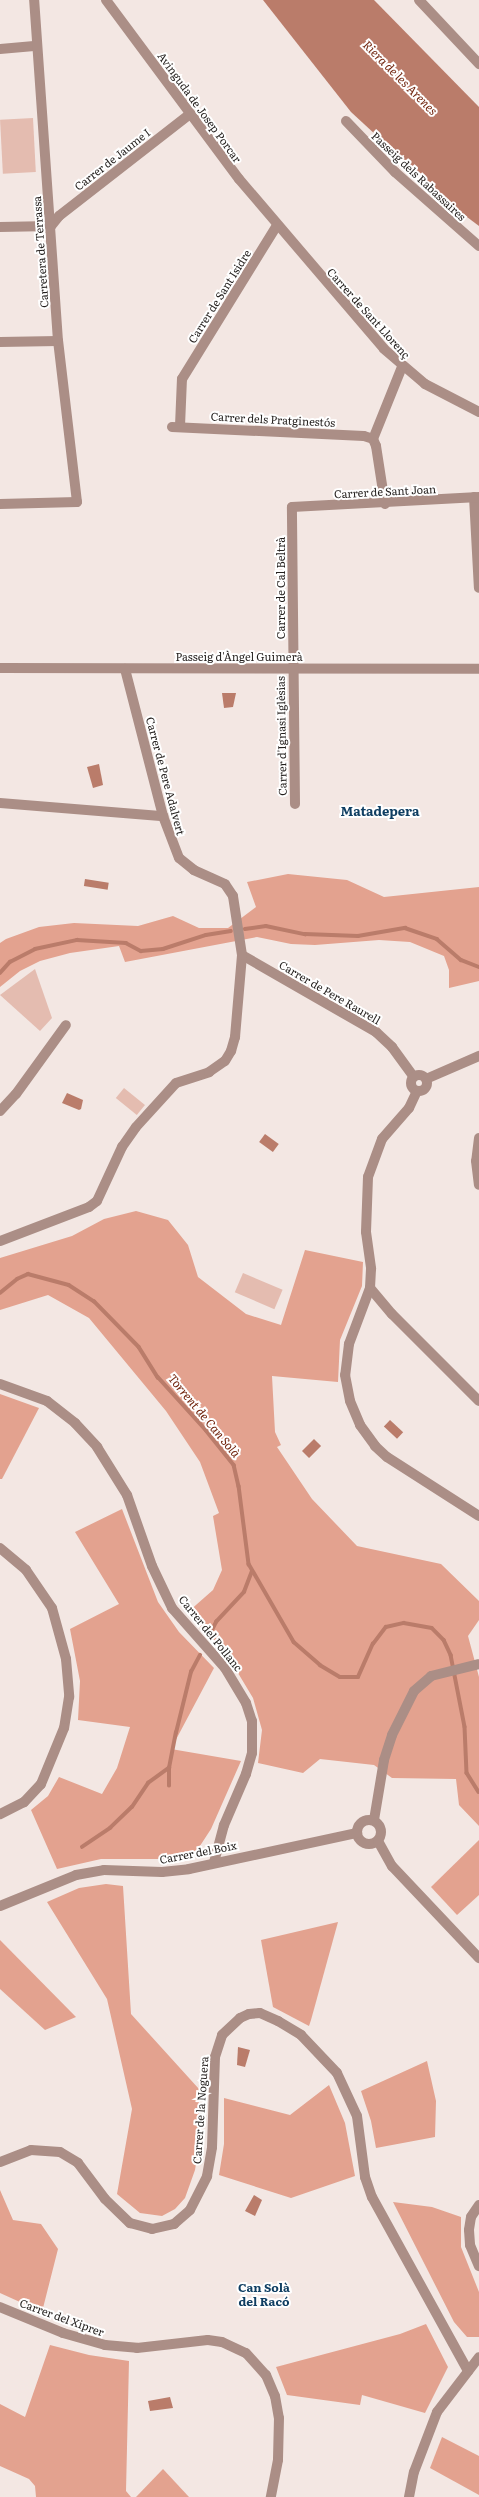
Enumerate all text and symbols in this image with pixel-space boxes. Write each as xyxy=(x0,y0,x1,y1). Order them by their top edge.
water label: Riera de les Arenes xyxy=(360,38,440,118)
street label: Avinguda de Josep Porcar xyxy=(156,49,244,165)
street label: Carrer de Jaume I xyxy=(71,125,153,193)
street label: Passeig dels Rabassaires xyxy=(369,129,469,223)
street label: Carretera de Terrassa xyxy=(30,196,50,308)
street label: Carrer de Sant Isidre xyxy=(185,247,253,345)
street label: Carrer de Sant Llorenç xyxy=(325,265,413,361)
street label: Carrer dels Pratginestós xyxy=(210,409,336,429)
street label: Carrer de Sant Joan xyxy=(334,482,436,500)
street label: Carrer de Cal Beltrà xyxy=(273,537,287,639)
street label: Passeig d'Àngel Guimerà xyxy=(175,649,303,663)
street label: Carrer d'Ignasi Iglèsias xyxy=(273,676,289,796)
street label: Carrer de Pere Adalvert xyxy=(144,715,188,837)
district label: Matadepera xyxy=(341,803,419,819)
street label: Carrer de Pere Raurell xyxy=(277,958,383,1026)
water label: Torrent de Can Solà xyxy=(165,1371,243,1461)
street label: Carrer del Pollanc xyxy=(176,1592,246,1674)
street label: Carrer del Boix xyxy=(158,1838,238,1866)
street label: Carrer de la Noguera xyxy=(190,2056,210,2164)
district label: Can Solà del Racó xyxy=(238,2281,290,2309)
street label: Carrer del Xiprer xyxy=(18,2296,106,2338)

